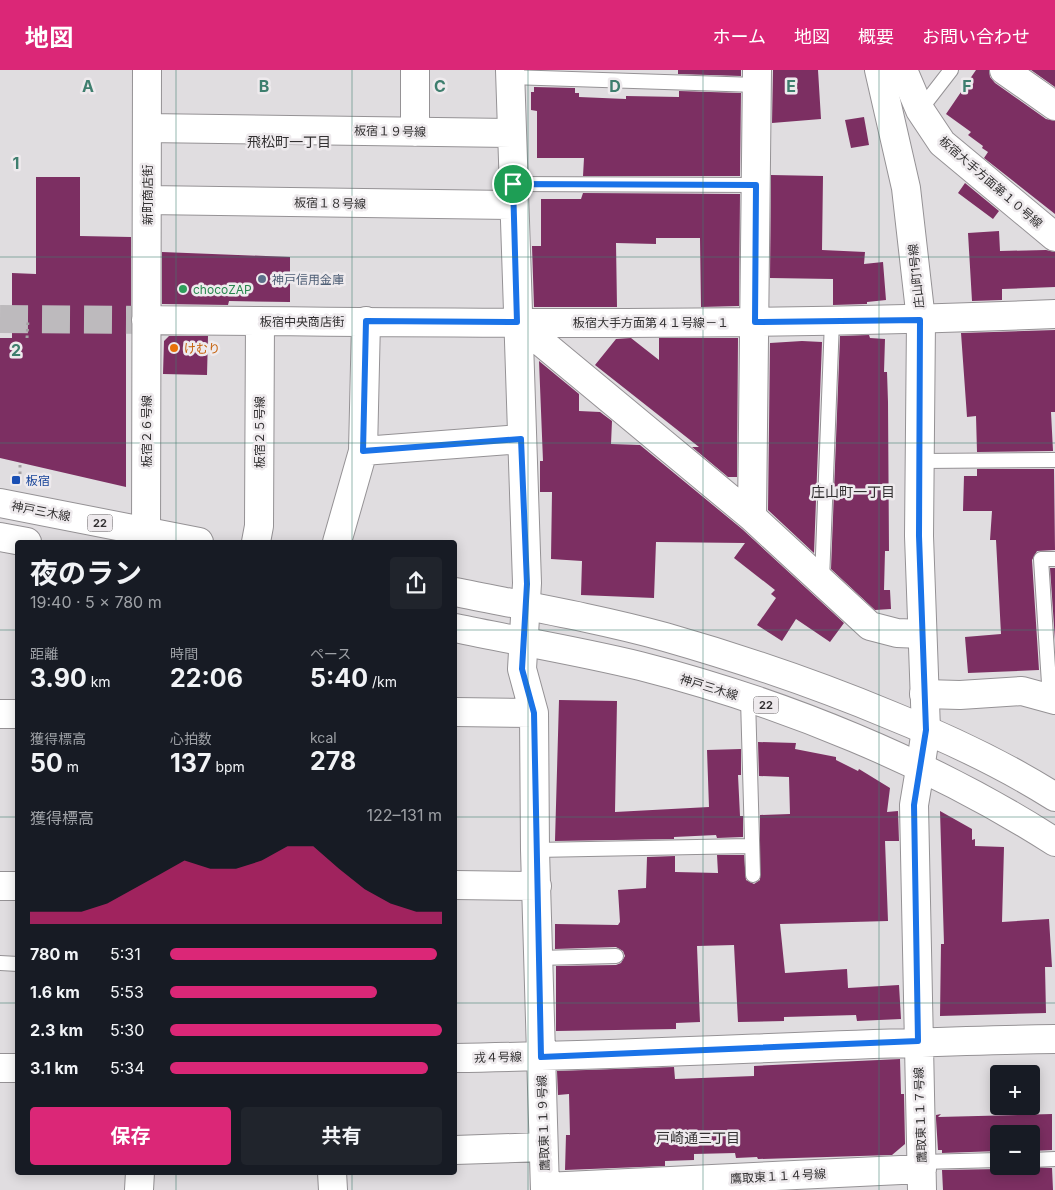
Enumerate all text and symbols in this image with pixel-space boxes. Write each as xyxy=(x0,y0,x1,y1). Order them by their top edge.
text: 地図 xyxy=(25,23,73,52)
text: ホーム xyxy=(713,26,766,47)
text: 地図 xyxy=(794,26,830,47)
text: 概要 xyxy=(858,26,894,47)
text: お問い合わせ xyxy=(922,26,1030,47)
text: A xyxy=(82,76,94,96)
text: B xyxy=(259,76,269,96)
text: C xyxy=(434,76,446,96)
text: D xyxy=(609,76,621,96)
text: E xyxy=(786,76,796,96)
text: F xyxy=(962,76,972,96)
street label: 板宿１９号線 xyxy=(354,123,426,139)
district label: 飛松町一丁目 xyxy=(247,133,331,150)
street label: 板宿大手方面第１０号線 xyxy=(936,133,1046,231)
text: 1 xyxy=(13,153,19,173)
pin xyxy=(492,163,534,205)
street label: 新町商店街 xyxy=(140,165,155,225)
icon: arrive xyxy=(499,170,527,198)
street label: 板宿１８号線 xyxy=(294,195,366,211)
street label: 庄山町1号線 xyxy=(905,243,927,309)
place label: 神戸信用金庫 xyxy=(272,272,344,287)
marker: 神戸信用金庫 xyxy=(256,273,268,285)
place label: chocoZAP xyxy=(193,282,252,297)
marker: chocoZAP xyxy=(177,283,189,295)
street label: 板宿中央商店街 xyxy=(260,314,344,329)
street label: 板宿大手方面第４１号線－１ xyxy=(573,315,729,330)
text: 2 xyxy=(11,340,21,360)
place label: けむり xyxy=(184,341,220,356)
marker: けむり xyxy=(168,342,180,354)
street label: 板宿２６号線 xyxy=(139,395,154,467)
street label: 板宿２５号線 xyxy=(252,396,267,468)
place label: 板宿 xyxy=(26,473,50,488)
marker: 板宿 xyxy=(10,474,22,486)
district label: 庄山町一丁目 xyxy=(811,483,895,500)
street label: 神戸三木線 xyxy=(10,498,72,524)
road number: 22 xyxy=(88,514,112,532)
text: 夜のラン xyxy=(30,556,142,590)
button: share xyxy=(390,557,442,609)
text: 19:40 · 5 × 780 m xyxy=(30,592,162,612)
text: 距離 xyxy=(30,645,58,662)
text: 時間 xyxy=(170,645,198,662)
text: ペース xyxy=(310,645,351,662)
text: 3.90 xyxy=(30,663,87,693)
text: 22:06 xyxy=(170,663,243,693)
text: 5:40 xyxy=(310,663,368,693)
street label: 神戸三木線 xyxy=(678,671,740,703)
text: km xyxy=(87,673,111,690)
text: /km xyxy=(368,673,397,690)
road number: 22 xyxy=(754,696,778,714)
text: kcal xyxy=(310,729,337,746)
text: 獲得標高 xyxy=(30,730,86,747)
text: 心拍数 xyxy=(170,730,212,747)
text: 278 xyxy=(310,746,356,776)
text: 50 xyxy=(30,748,63,778)
text: 137 xyxy=(170,748,211,778)
text: m xyxy=(63,758,79,775)
text: bpm xyxy=(211,758,245,775)
text: 122–131 m xyxy=(367,805,442,825)
text: 獲得標高 xyxy=(30,808,94,828)
text: 780 m xyxy=(30,944,79,964)
text: 5:31 xyxy=(110,944,141,964)
text: 1.6 km xyxy=(30,982,80,1002)
text: 5:53 xyxy=(110,982,144,1002)
text: 2.3 km xyxy=(30,1020,83,1040)
text: 5:30 xyxy=(110,1020,144,1040)
street label: 戎４号線 xyxy=(474,1049,522,1065)
text: 3.1 km xyxy=(30,1058,78,1078)
text: 5:34 xyxy=(110,1058,145,1078)
map controls xyxy=(990,1065,1040,1175)
button: + xyxy=(990,1065,1040,1115)
street label: 鷹取東１１７号線 xyxy=(911,1067,929,1163)
street label: 鷹取東１１９号線 xyxy=(534,1075,552,1171)
button: 保存 xyxy=(30,1107,231,1165)
button: 共有 xyxy=(241,1107,442,1165)
button: − xyxy=(990,1125,1040,1175)
district label: 戸崎通三丁目 xyxy=(656,1129,740,1146)
street label: 鷹取東１１４号線 xyxy=(730,1166,826,1186)

